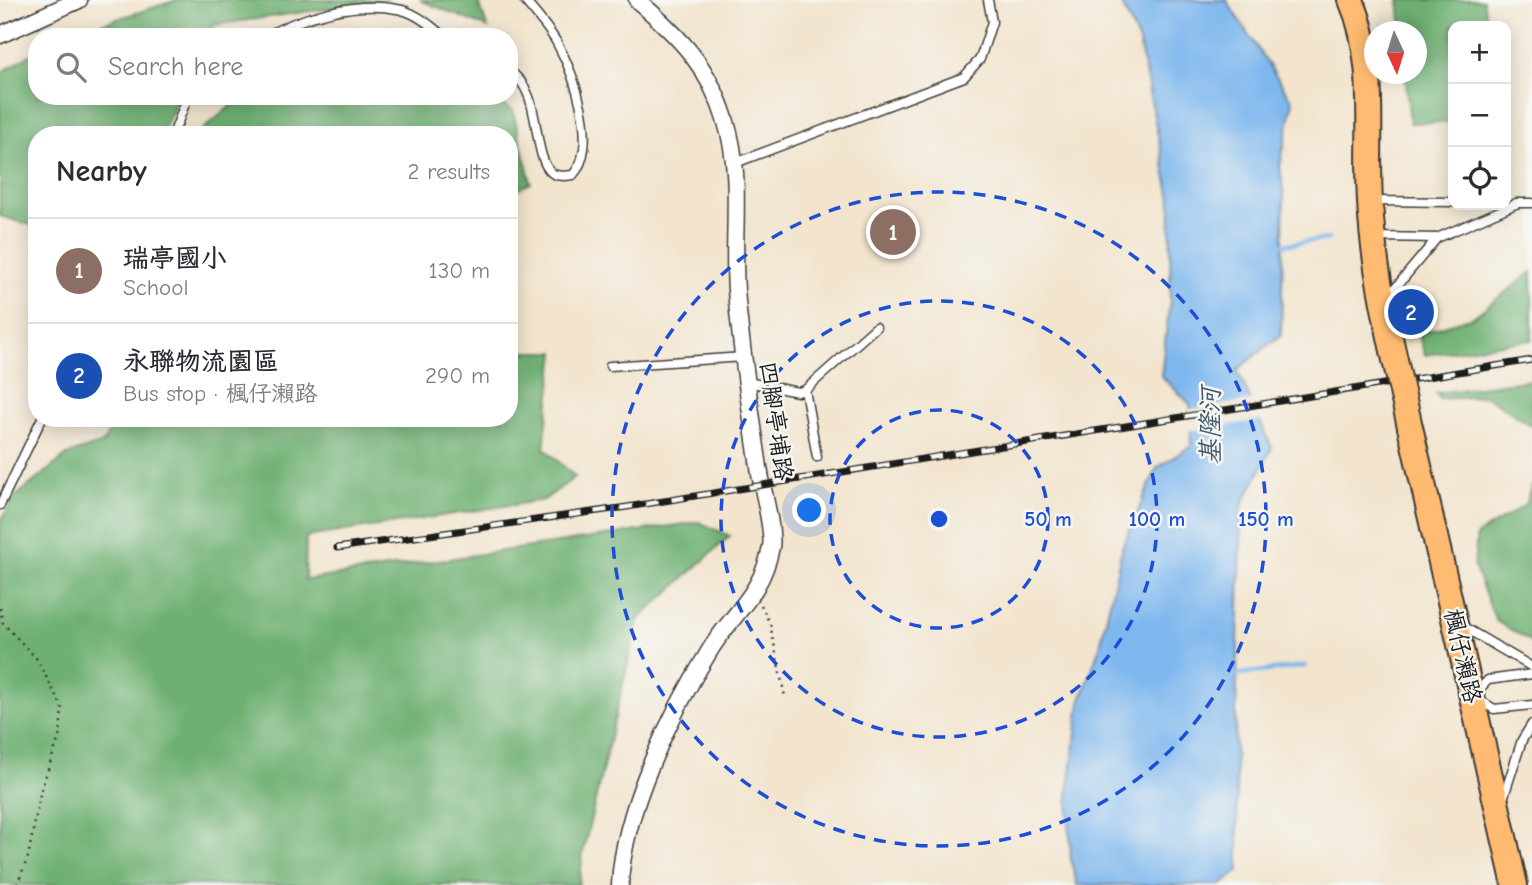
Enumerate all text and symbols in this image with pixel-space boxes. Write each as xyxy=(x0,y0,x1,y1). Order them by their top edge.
north arrow xyxy=(1364,21,1427,84)
map controls xyxy=(1448,21,1511,210)
button: + xyxy=(1448,21,1511,84)
search box xyxy=(28,28,518,105)
icon: search xyxy=(52,48,90,86)
text: Search here xyxy=(108,52,243,82)
button: − xyxy=(1448,84,1511,147)
button: locate xyxy=(1448,147,1511,210)
text: Nearby xyxy=(56,154,147,189)
text: 2 results xyxy=(408,158,490,185)
pin: 1 xyxy=(870,206,916,258)
text: 瑞亭國小 xyxy=(123,244,227,274)
text: 1 xyxy=(74,257,84,284)
text: 130 m xyxy=(429,257,490,284)
text: School xyxy=(123,274,188,301)
pin: 2 xyxy=(1388,286,1434,338)
text: 永聯物流園區 xyxy=(123,347,279,377)
street label: 四腳亭埔路 xyxy=(754,360,798,482)
text: 2 xyxy=(73,362,85,389)
text: 290 m xyxy=(425,362,490,389)
text: Bus stop · 楓仔瀨路 xyxy=(123,380,318,407)
water label: 基隆河 xyxy=(1196,383,1226,465)
your location xyxy=(792,493,826,527)
centre of rings xyxy=(927,507,951,531)
text: 50 m xyxy=(1024,507,1072,531)
text: 100 m xyxy=(1129,507,1185,531)
text: 150 m xyxy=(1238,507,1294,531)
street label: 楓仔瀨路 xyxy=(1439,606,1487,706)

